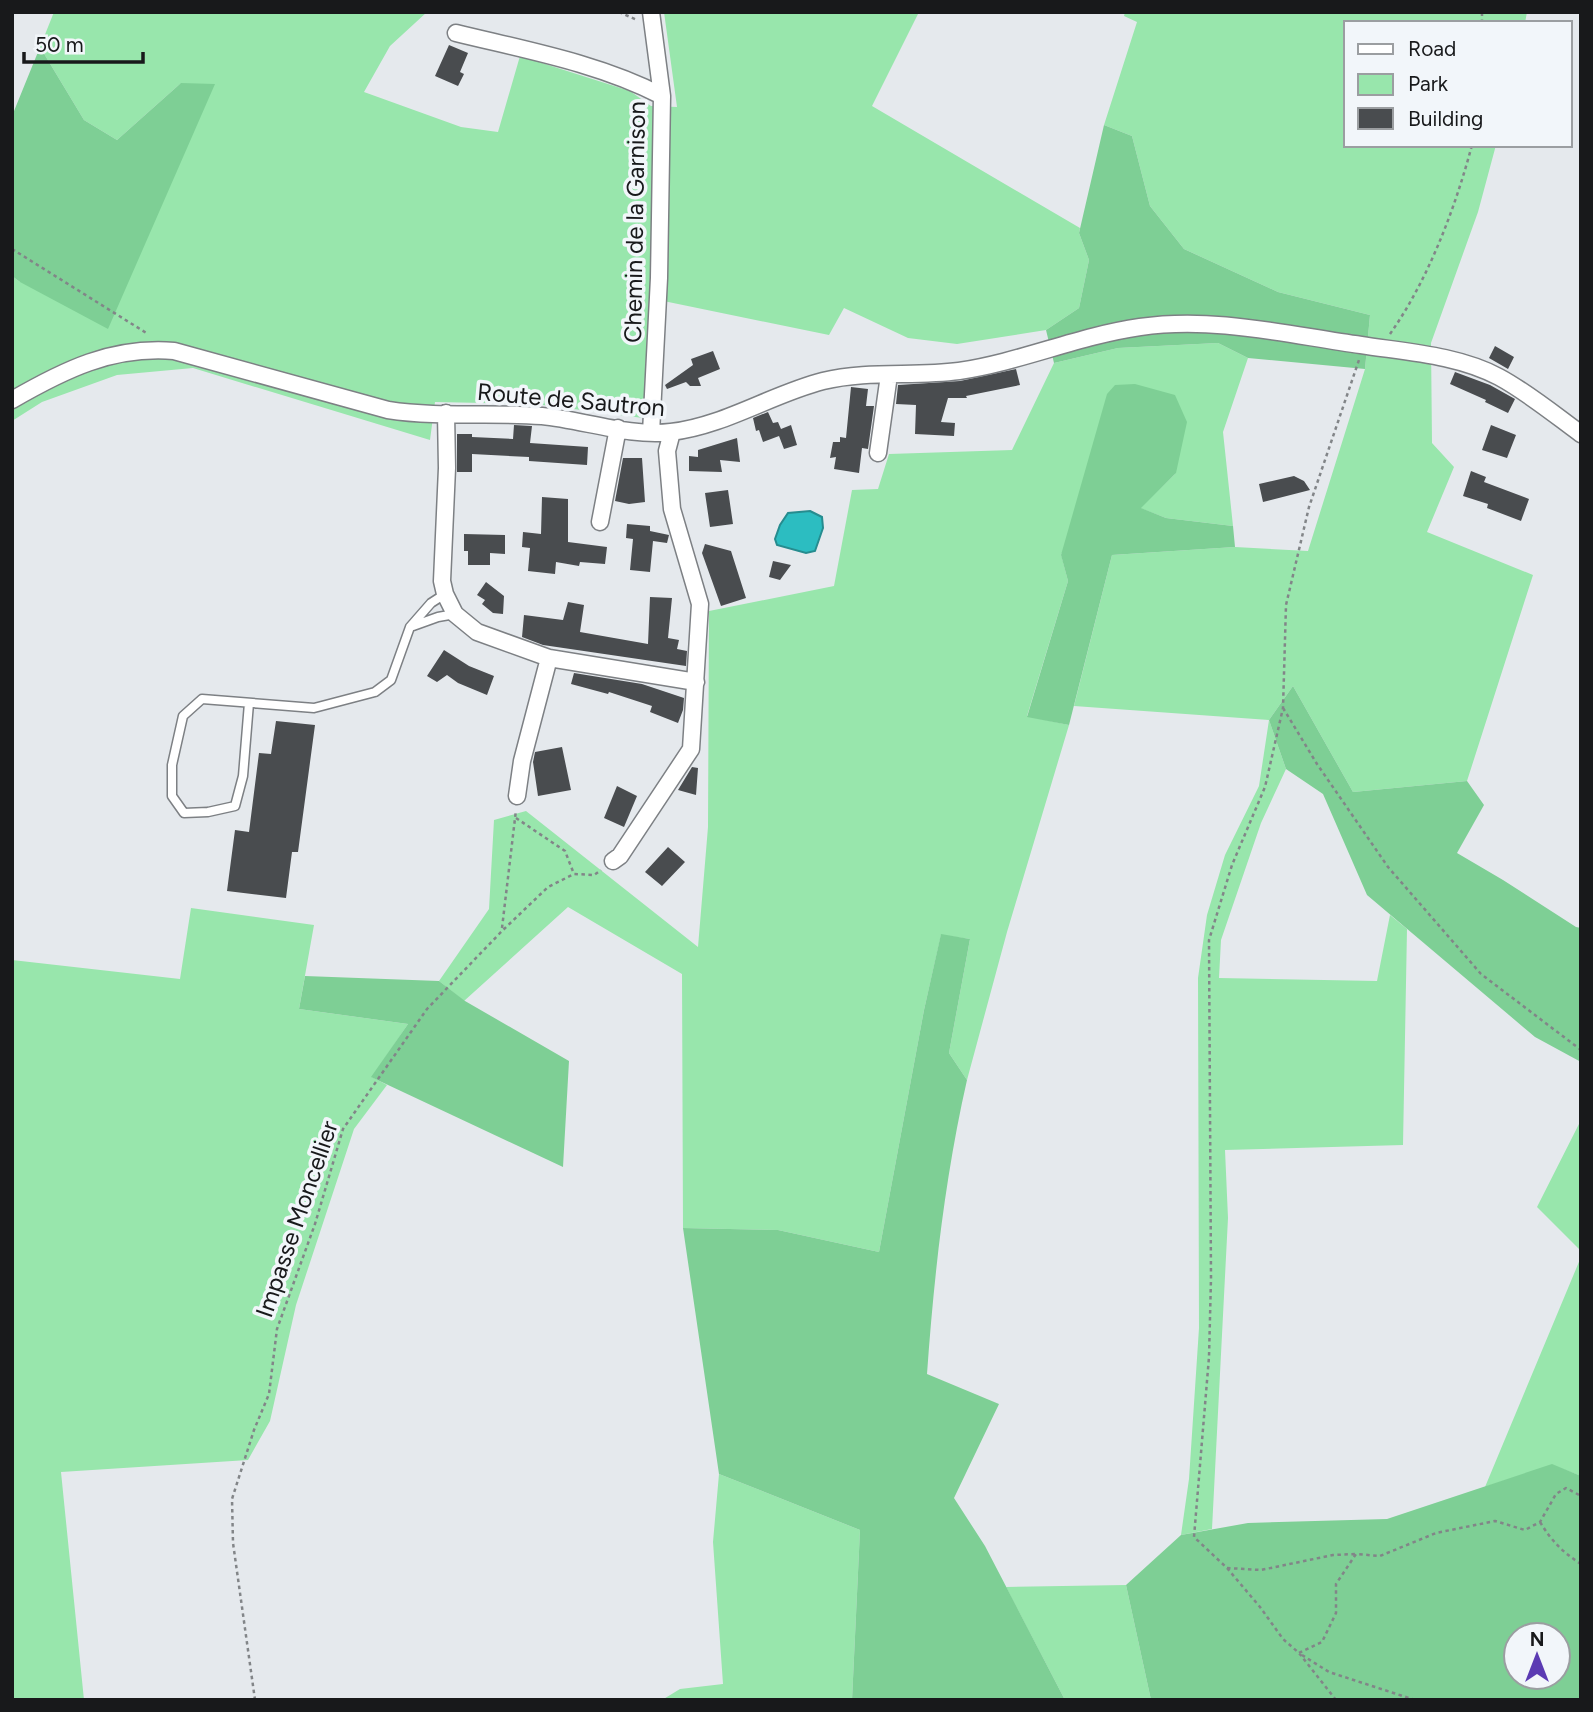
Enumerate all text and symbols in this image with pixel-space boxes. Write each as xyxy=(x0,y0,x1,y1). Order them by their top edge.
scale bar xyxy=(24,21,144,65)
legend xyxy=(1344,21,1572,147)
text: 50 m xyxy=(35,32,84,57)
text: Road xyxy=(1408,36,1456,61)
text: Park xyxy=(1408,71,1449,96)
street label: Chemin de la Garnison xyxy=(618,101,651,343)
text: Building xyxy=(1408,106,1483,131)
street label: Route de Sautron xyxy=(476,377,666,422)
street label: Impasse Moncellier xyxy=(249,1117,344,1321)
north arrow xyxy=(1502,1621,1572,1691)
text: N xyxy=(1530,1628,1544,1651)

